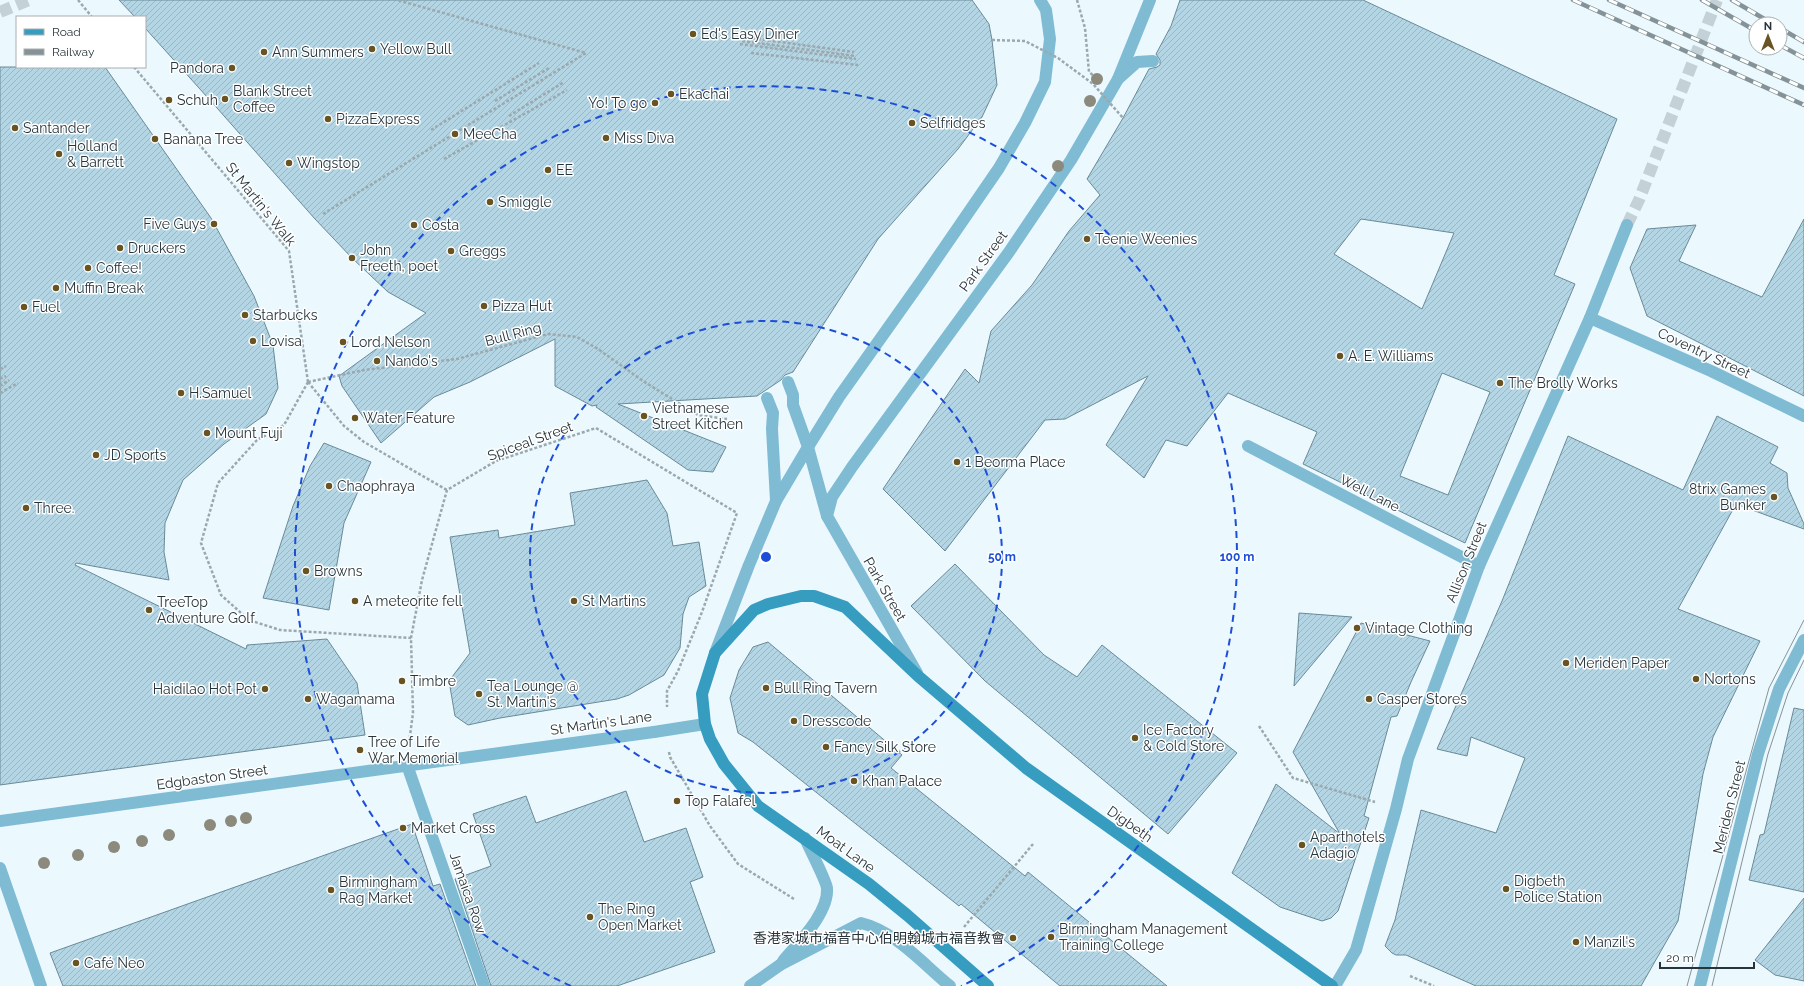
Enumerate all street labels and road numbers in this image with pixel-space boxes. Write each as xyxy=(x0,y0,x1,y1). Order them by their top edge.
street label: St Martin's Walk xyxy=(223,159,300,249)
street label: Park Street xyxy=(956,227,1011,294)
street label: Bull Ring xyxy=(483,319,543,349)
street label: Coventry Street xyxy=(1655,325,1753,382)
street label: Spiceal Street xyxy=(485,418,575,464)
street label: Well Lane xyxy=(1337,471,1403,515)
street label: Allison Street xyxy=(1443,519,1490,605)
street label: Park Street xyxy=(860,554,910,624)
street label: St Martin's Lane xyxy=(549,708,653,738)
street label: Meriden Street xyxy=(1710,758,1748,855)
street label: Edgbaston Street xyxy=(155,761,269,793)
street label: Digbeth xyxy=(1104,803,1156,845)
street label: Moat Lane xyxy=(814,822,878,876)
street label: Jamaica Row xyxy=(447,850,490,936)

